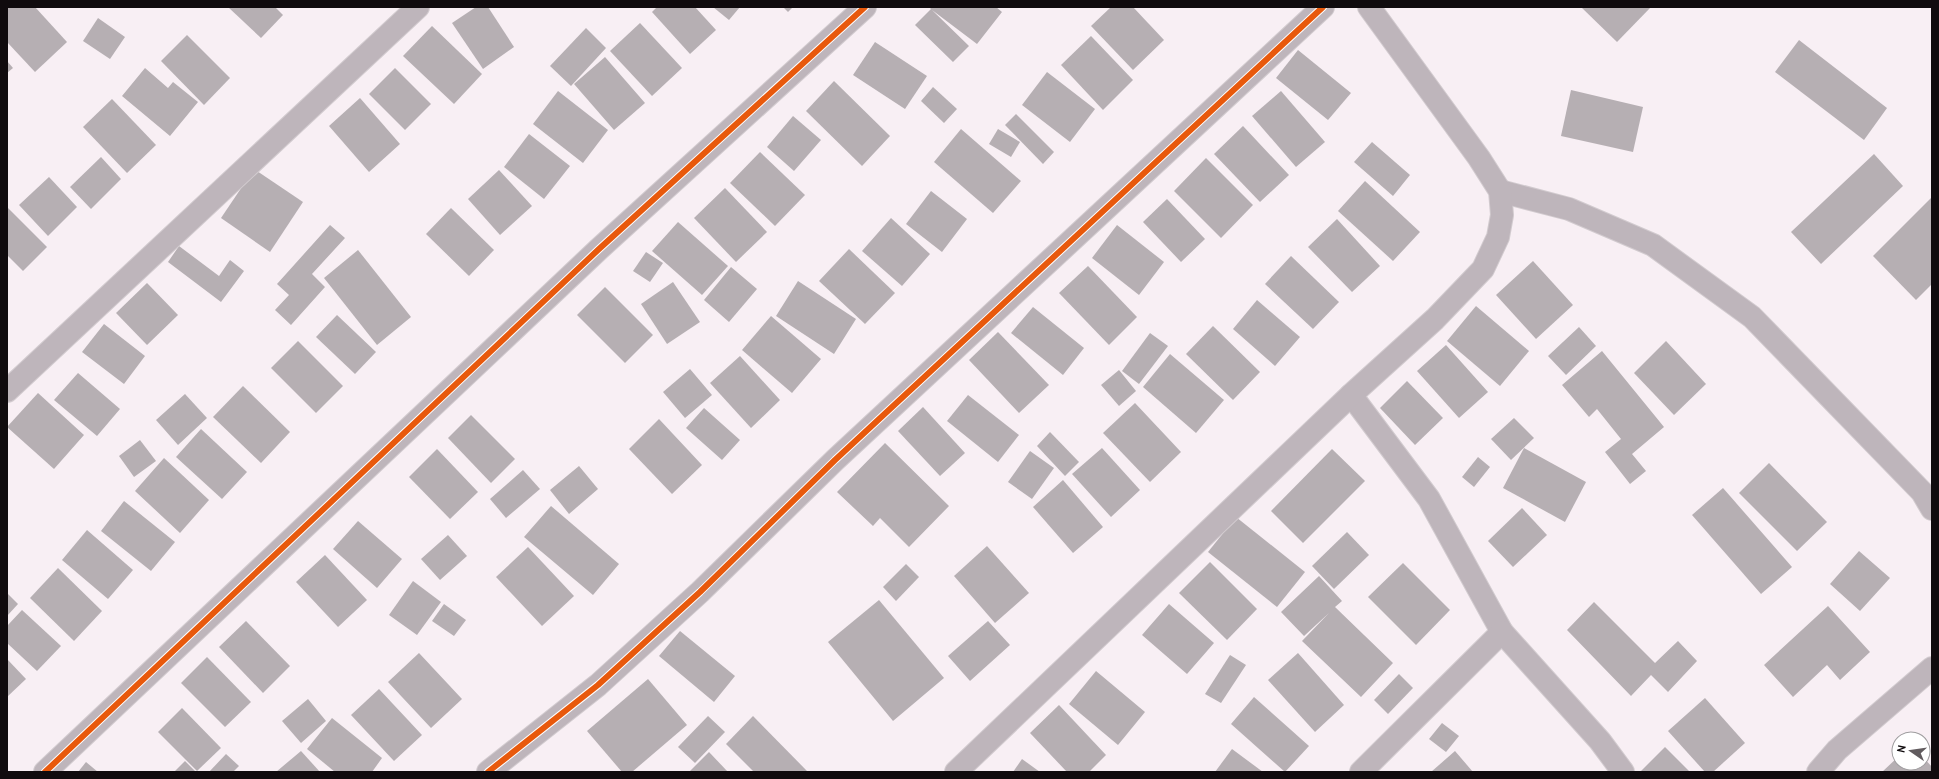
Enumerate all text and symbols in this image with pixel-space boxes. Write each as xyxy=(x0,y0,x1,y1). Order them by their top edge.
north arrow xyxy=(1891,731,1931,771)
text: N xyxy=(1894,744,1909,754)

